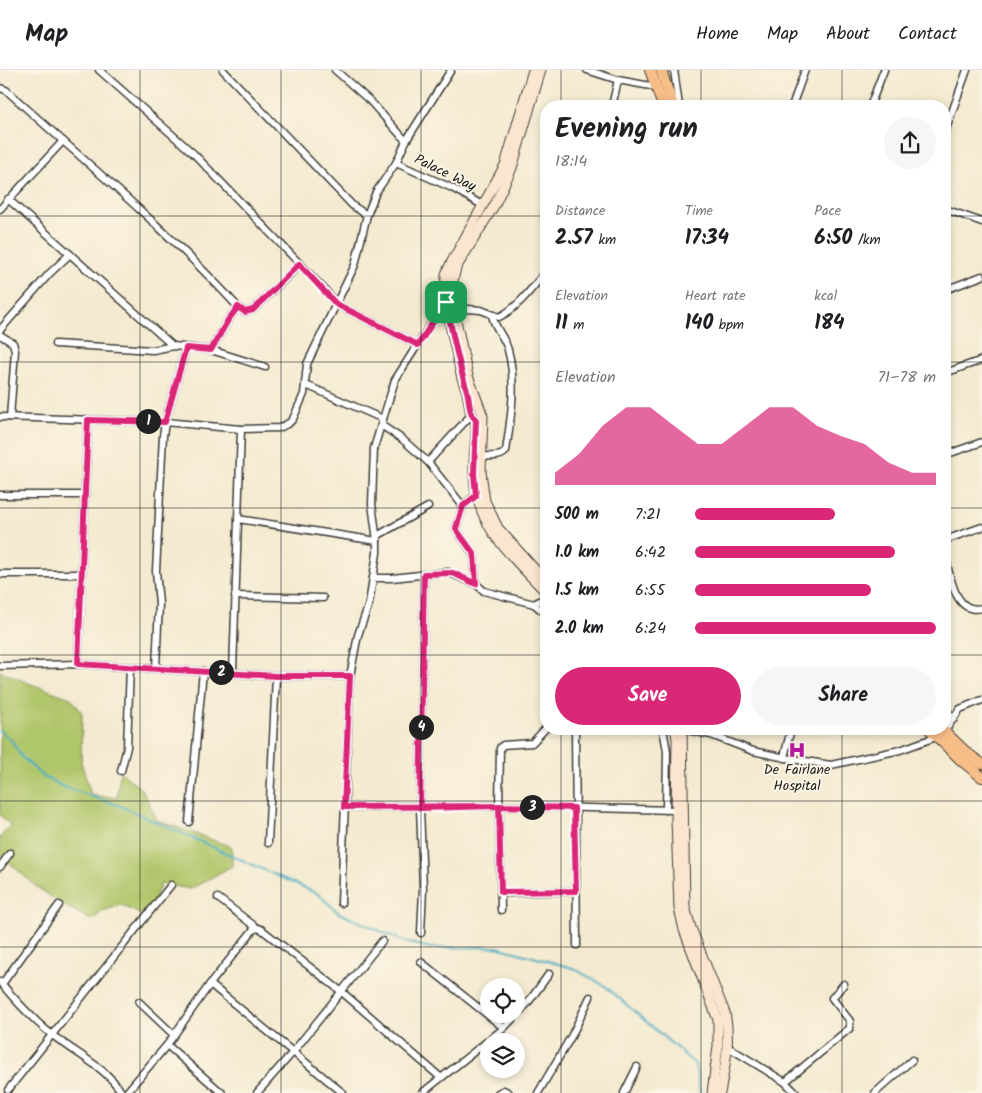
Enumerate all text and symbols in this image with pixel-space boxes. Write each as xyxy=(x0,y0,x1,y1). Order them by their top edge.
text: Map xyxy=(25,15,68,54)
text: Home xyxy=(696,20,739,49)
text: Map xyxy=(767,20,798,49)
text: About xyxy=(826,20,870,49)
text: Contact xyxy=(898,20,957,49)
text: Evening run xyxy=(555,107,698,152)
button: share xyxy=(884,117,936,169)
street label: Palace Way xyxy=(410,149,480,198)
text: 18:14 xyxy=(555,149,587,174)
text: Distance xyxy=(555,200,605,222)
text: Time xyxy=(685,200,713,222)
text: Pace xyxy=(814,200,841,222)
text: 2.57 xyxy=(555,222,593,255)
text: 17:34 xyxy=(685,222,729,255)
text: 6:50 xyxy=(814,222,852,255)
text: km xyxy=(593,229,616,251)
text: /km xyxy=(852,229,881,251)
pin xyxy=(425,281,467,323)
text: Elevation xyxy=(555,285,608,307)
text: Heart rate xyxy=(685,285,746,307)
text: kcal xyxy=(814,285,837,307)
icon: arrive xyxy=(432,288,460,316)
text: 11 xyxy=(555,307,568,340)
text: 140 xyxy=(685,307,713,340)
text: 184 xyxy=(814,307,845,340)
text: m xyxy=(568,314,584,336)
text: bpm xyxy=(713,314,744,336)
text: Elevation xyxy=(555,365,616,390)
text: 71–78 m xyxy=(878,365,936,390)
pin: 1 xyxy=(136,408,160,434)
text: 1 xyxy=(146,410,151,432)
text: 500 m xyxy=(555,502,599,527)
text: 7:21 xyxy=(635,502,661,527)
text: 1.0 km xyxy=(555,540,599,565)
text: 6:42 xyxy=(635,540,666,565)
text: 1.5 km xyxy=(555,578,599,603)
text: 6:55 xyxy=(635,578,665,603)
text: 2.0 km xyxy=(555,616,603,641)
text: 6:24 xyxy=(635,616,666,641)
pin: 2 xyxy=(208,660,234,684)
text: 2 xyxy=(217,661,226,683)
button: Save xyxy=(555,667,741,725)
button: Share xyxy=(751,667,936,725)
pin: 4 xyxy=(408,714,434,740)
text: 4 xyxy=(418,716,425,738)
hospital icon: De Fairlane Hospital xyxy=(787,740,807,760)
place label: De Fairlane Hospital xyxy=(764,759,831,797)
pin: 3 xyxy=(520,794,544,820)
text: 3 xyxy=(529,796,536,818)
map controls xyxy=(480,978,525,1078)
button: locate xyxy=(480,978,525,1023)
button: layers xyxy=(480,1033,525,1078)

